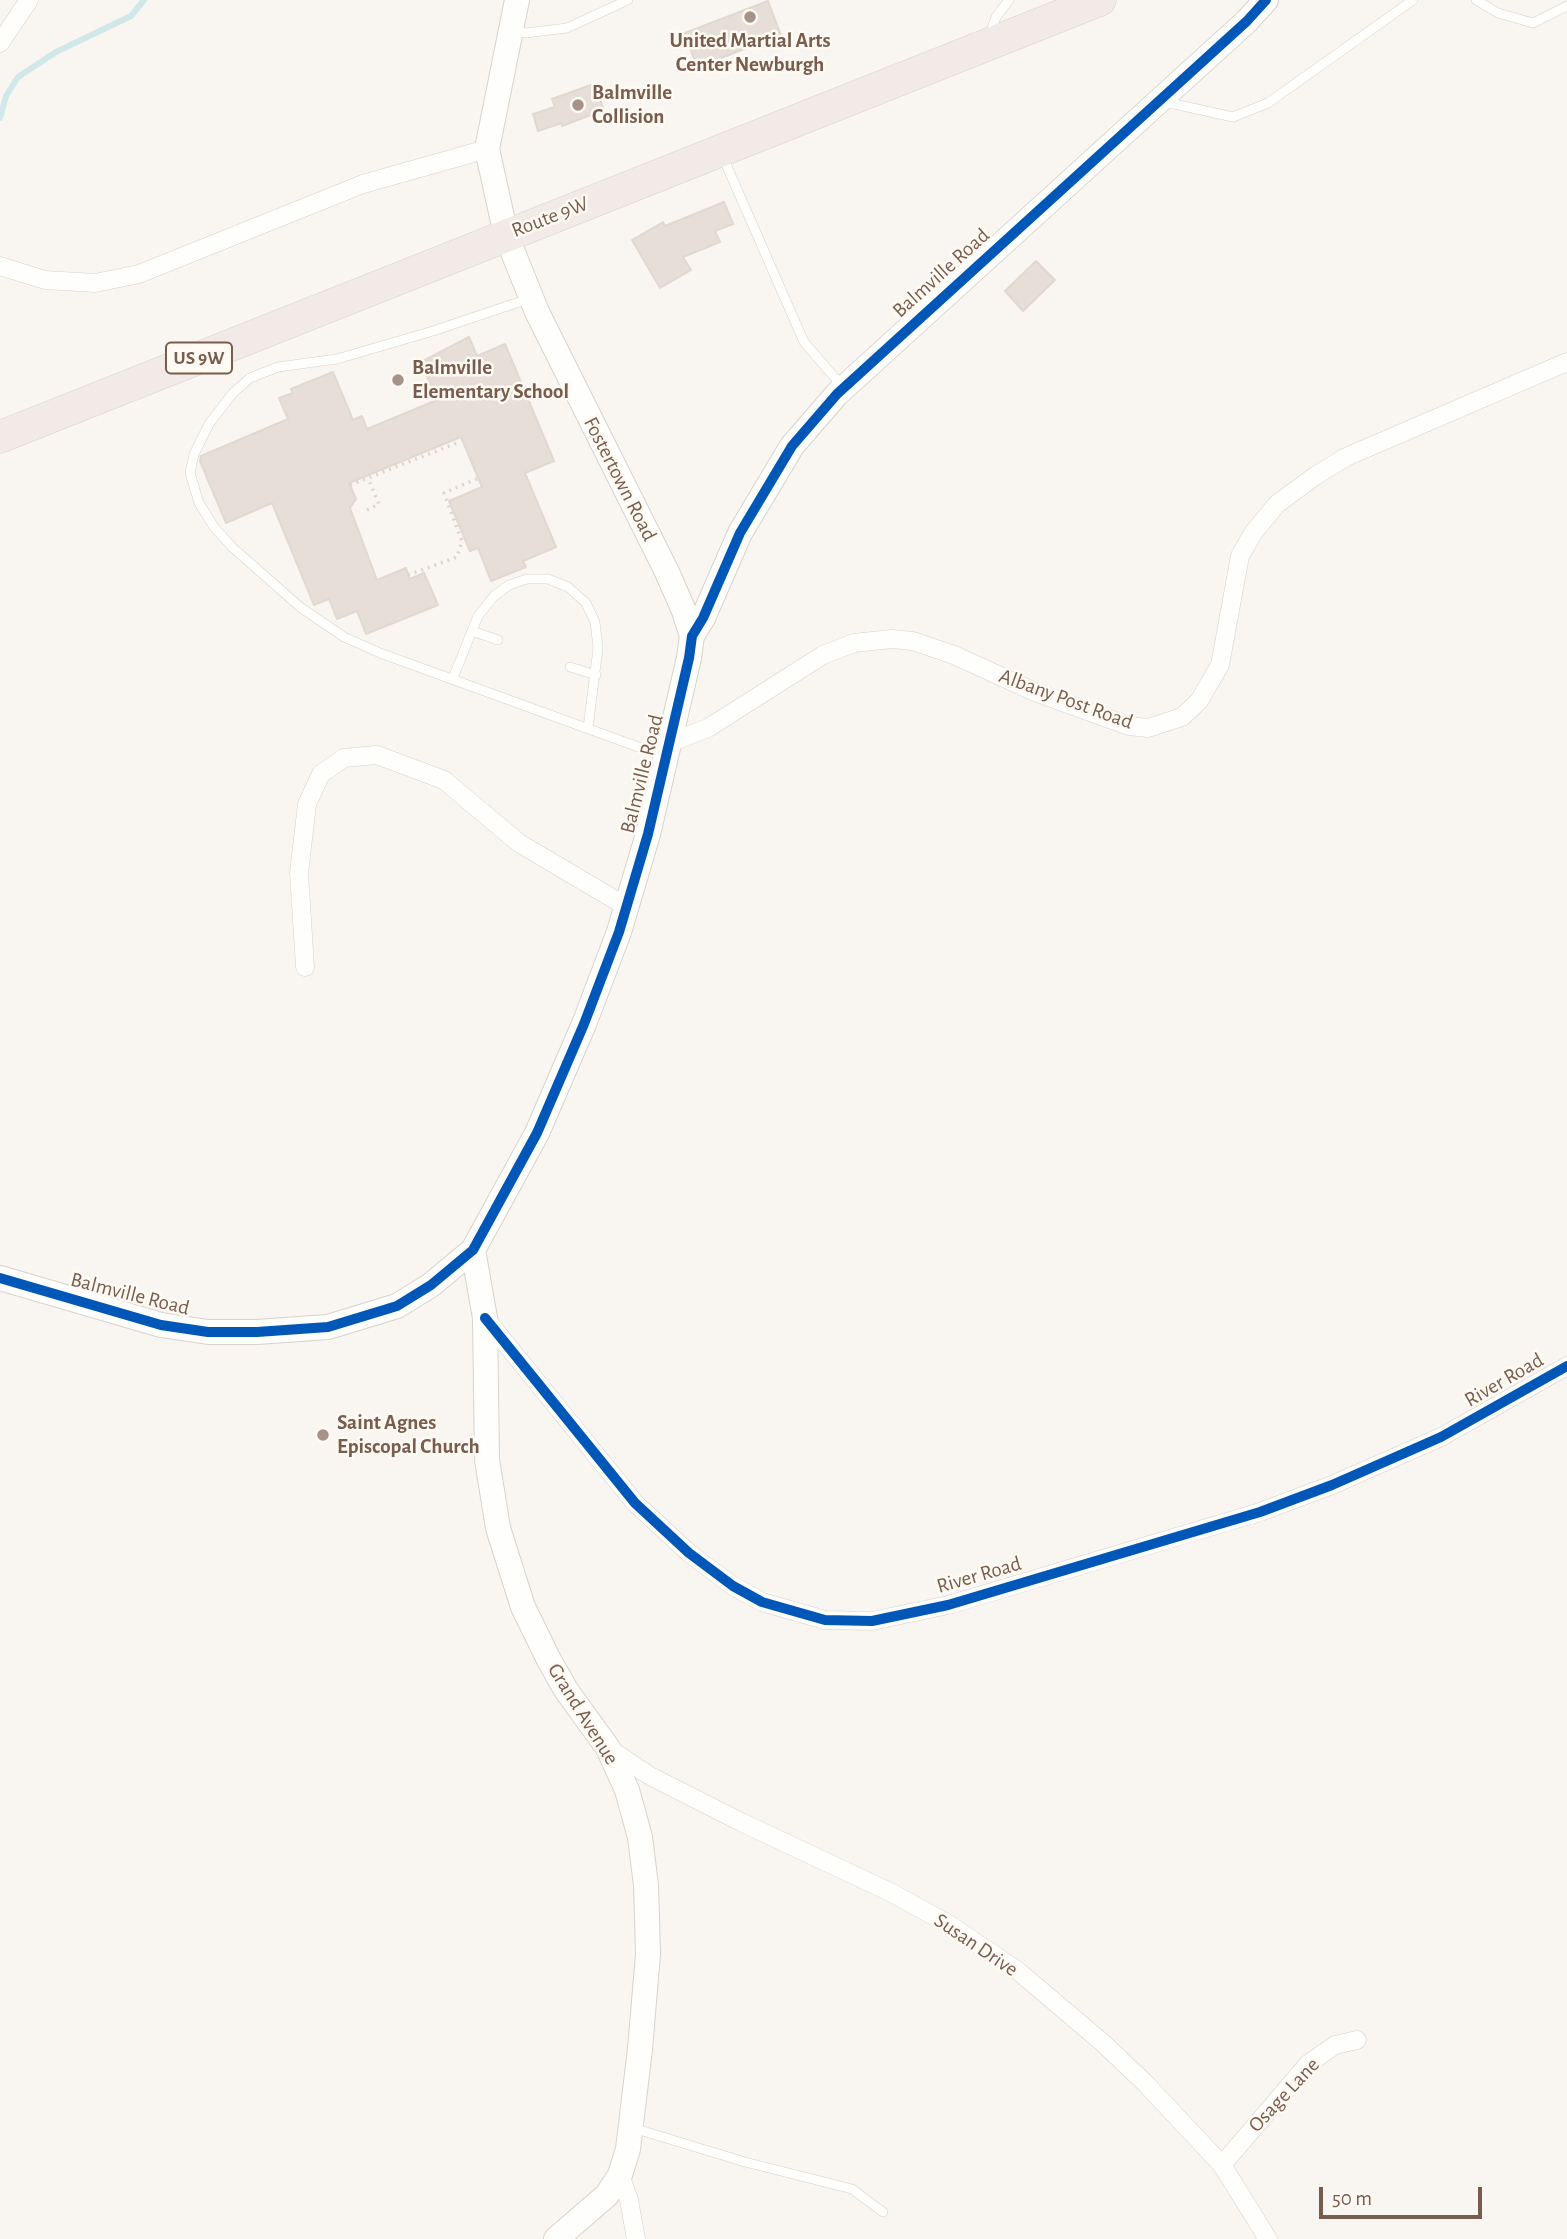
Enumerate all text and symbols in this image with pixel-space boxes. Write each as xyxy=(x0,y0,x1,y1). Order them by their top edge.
marker: United Martial Arts Center Newburgh xyxy=(742,9,758,25)
place label: United Martial Arts Center Newburgh xyxy=(669,28,831,78)
place label: Balmville Collision xyxy=(592,80,672,130)
marker: Balmville Collision xyxy=(570,97,586,113)
street label: Route 9W xyxy=(508,191,592,243)
street label: Balmville Road xyxy=(887,223,995,323)
road number: US 9W xyxy=(166,342,232,374)
place label: Balmville Elementary School xyxy=(412,355,569,405)
marker: Balmville Elementary School xyxy=(390,372,406,388)
street label: Fostertown Road xyxy=(578,413,662,545)
street label: Albany Post Road xyxy=(996,663,1136,735)
street label: Balmville Road xyxy=(615,712,669,836)
street label: Balmville Road xyxy=(68,1267,192,1321)
street label: River Road xyxy=(1460,1347,1548,1413)
place label: Saint Agnes Episcopal Church xyxy=(337,1410,480,1460)
marker: Saint Agnes Episcopal Church xyxy=(315,1427,331,1443)
street label: River Road xyxy=(934,1551,1024,1599)
street label: Grand Avenue xyxy=(542,1659,624,1769)
street label: Susan Drive xyxy=(929,1908,1023,1982)
street label: Osage Lane xyxy=(1243,2052,1325,2138)
scale bar xyxy=(1322,2172,1485,2216)
text: 50 m xyxy=(1332,2188,1372,2209)

